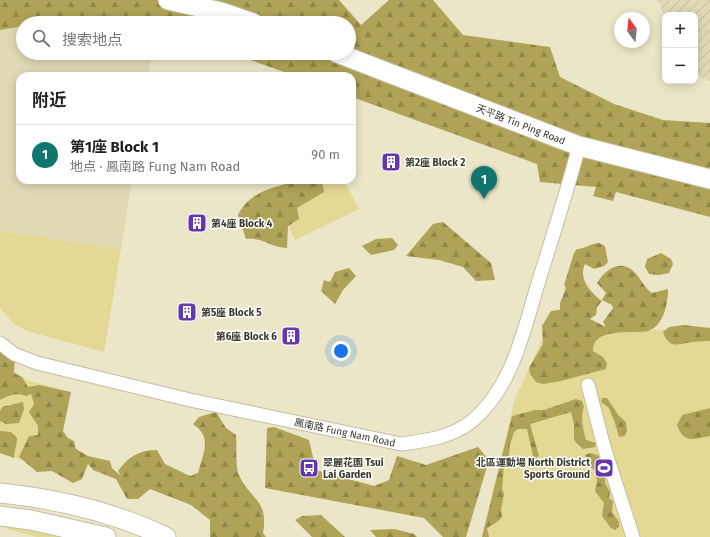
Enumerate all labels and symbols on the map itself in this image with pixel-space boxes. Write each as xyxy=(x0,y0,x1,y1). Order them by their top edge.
north arrow xyxy=(614,12,650,48)
street label: 天平路 Tin Ping Road xyxy=(474,102,567,147)
building icon: 第2座 Block 2 xyxy=(380,151,402,173)
place label: 第2座 Block 2 xyxy=(405,157,465,169)
pin: 1 xyxy=(471,166,497,199)
building icon: 第4座 Block 4 xyxy=(186,212,208,234)
place label: 第4座 Block 4 xyxy=(211,218,273,230)
building icon: 第5座 Block 5 xyxy=(176,301,198,323)
place label: 第5座 Block 5 xyxy=(201,307,262,319)
building icon: 第6座 Block 6 xyxy=(280,325,302,347)
place label: 第6座 Block 6 xyxy=(216,331,277,343)
your location xyxy=(331,341,351,361)
street label: 鳳南路 Fung Nam Road xyxy=(293,416,397,450)
bus stop icon: 翠麗花園 Tsui Lai Garden xyxy=(298,457,320,479)
place label: 翠麗花園 Tsui Lai Garden xyxy=(323,457,384,481)
place label: 北區運動場 North District Sports Ground xyxy=(476,457,590,481)
sports icon: 北區運動場 North District Sports Ground xyxy=(593,457,615,479)

